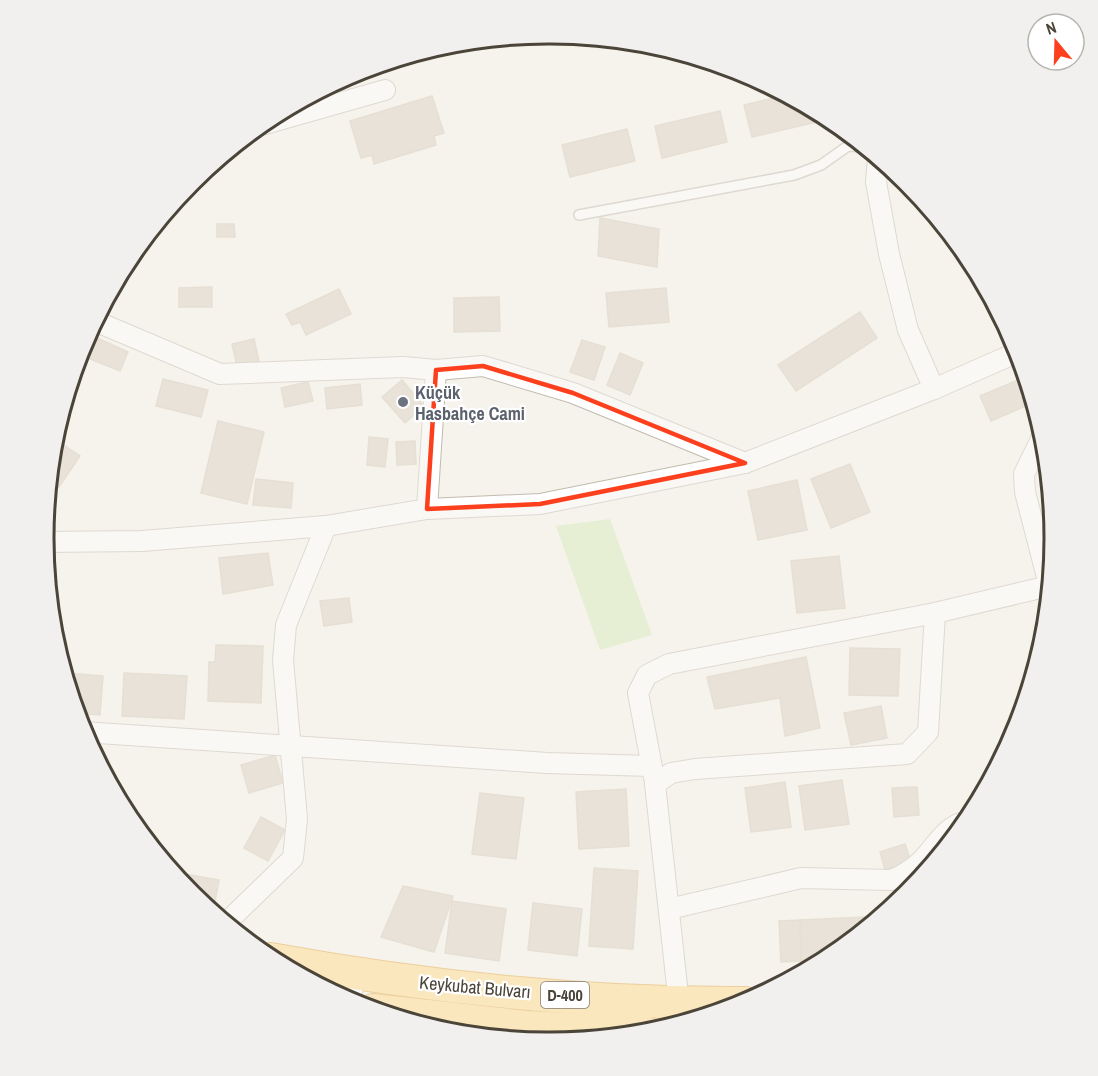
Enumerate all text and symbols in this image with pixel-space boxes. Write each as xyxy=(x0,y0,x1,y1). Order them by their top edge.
north arrow xyxy=(1026,12,1086,72)
text: N xyxy=(1043,16,1059,40)
place label: Küçük Hasbahçe Cami xyxy=(415,380,525,426)
marker: Küçük Hasbahçe Cami xyxy=(396,395,410,409)
street label: Keykubat Bulvarı xyxy=(418,970,532,1004)
road number: D-400 xyxy=(541,982,589,1008)

